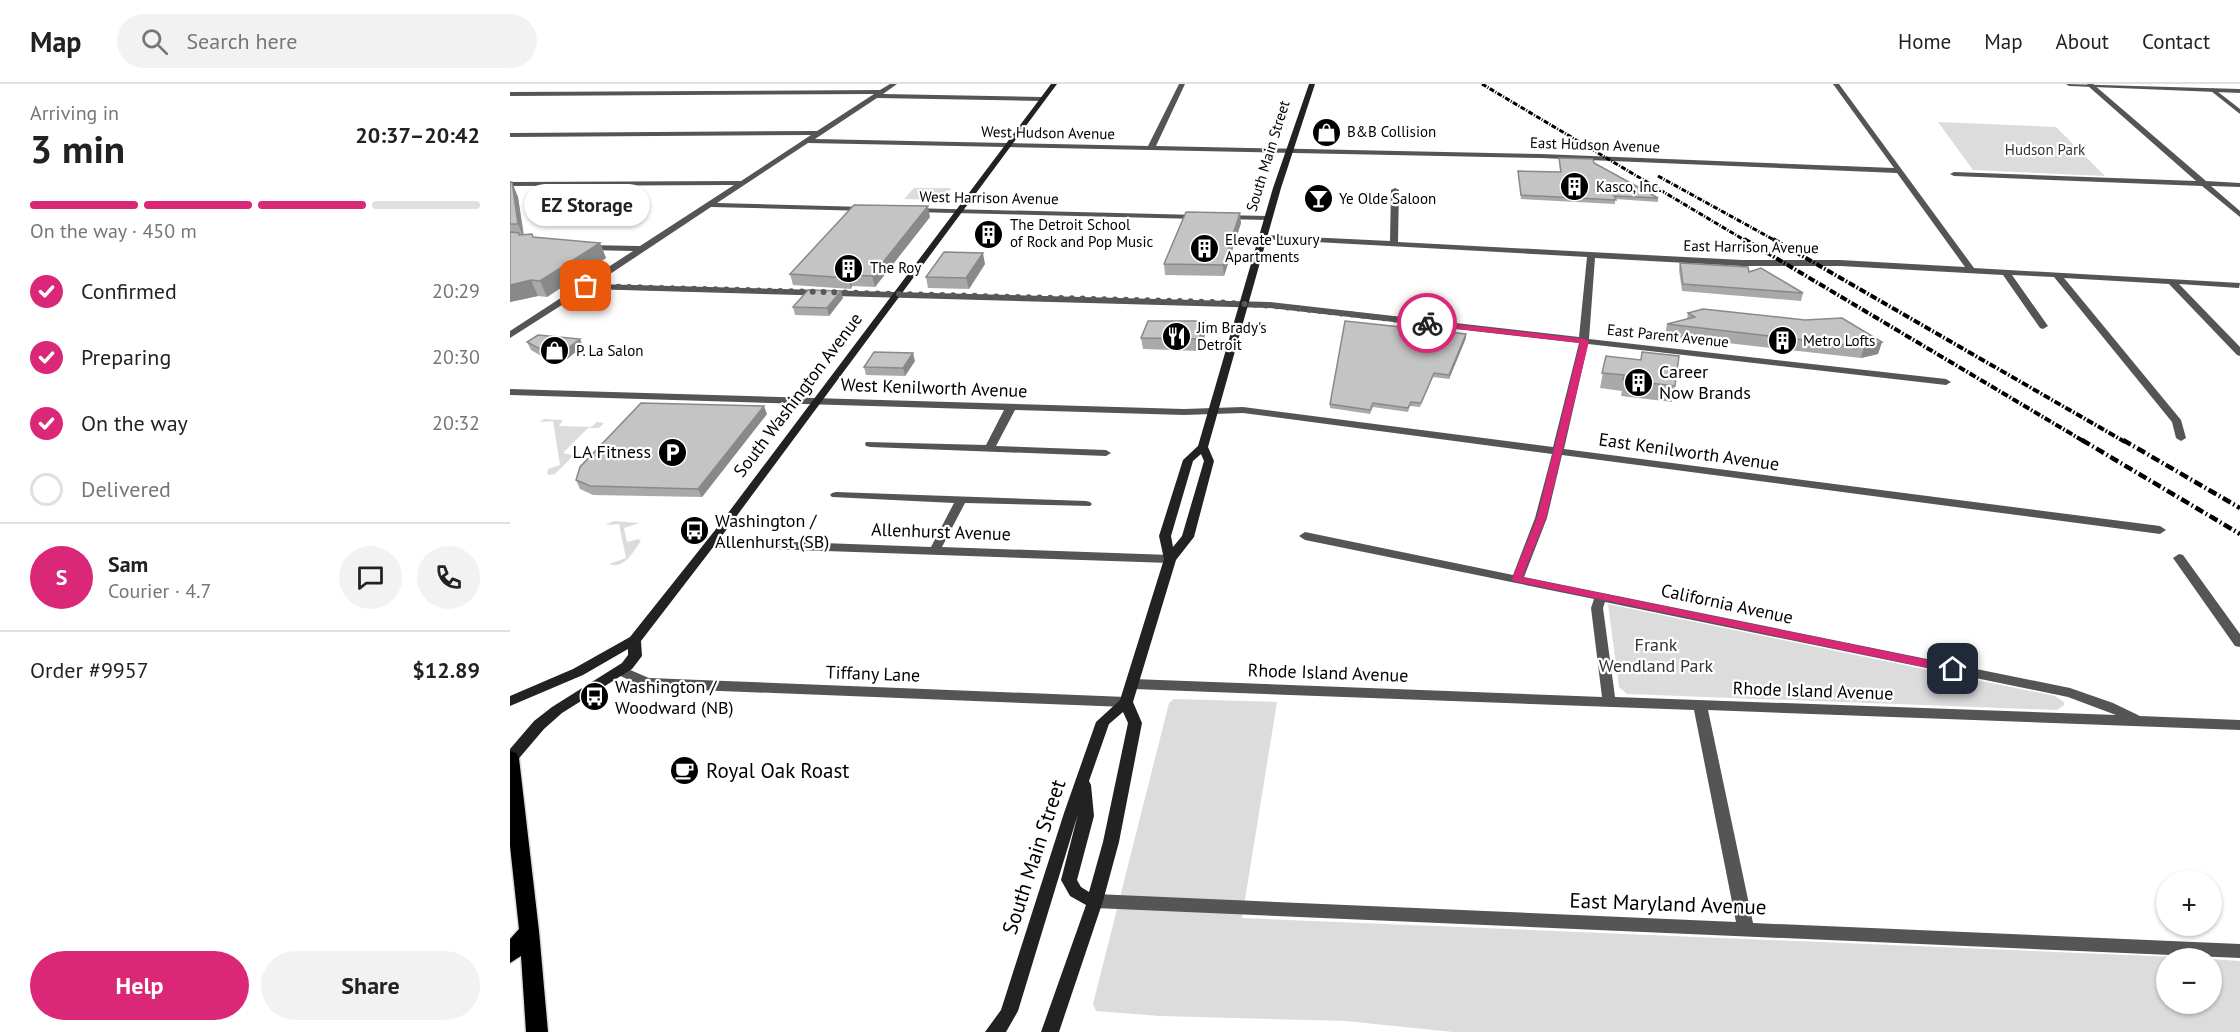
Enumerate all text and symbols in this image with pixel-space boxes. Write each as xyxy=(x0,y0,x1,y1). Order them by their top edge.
search box xyxy=(117,14,537,68)
text: Map xyxy=(30,23,81,60)
icon: search xyxy=(138,25,171,58)
text: Search here xyxy=(186,27,297,55)
text: Home xyxy=(1898,28,1951,55)
text: Map xyxy=(1984,28,2023,55)
text: About xyxy=(2056,28,2109,55)
text: Contact xyxy=(2142,28,2210,55)
street label: South Main Street xyxy=(1242,98,1293,214)
text: Arriving in xyxy=(30,100,119,126)
shop icon: B&B Collision xyxy=(1310,116,1342,148)
text: 20:37–20:42 xyxy=(355,121,480,149)
street label: West Hudson Avenue xyxy=(981,122,1115,143)
place label: B&B Collision xyxy=(1347,122,1436,141)
text: 3 min xyxy=(30,123,125,174)
street label: East Hudson Avenue xyxy=(1530,133,1660,156)
park label: Hudson Park xyxy=(2005,140,2086,159)
building icon: Kasco, Inc. xyxy=(1559,171,1591,203)
place label: Kasco, Inc. xyxy=(1596,177,1662,196)
bar icon: Ye Olde Saloon xyxy=(1302,183,1334,215)
callout: EZ Storage xyxy=(523,184,649,226)
street label: West Harrison Avenue xyxy=(919,187,1059,208)
place label: Ye Olde Saloon xyxy=(1339,189,1436,208)
text: EZ Storage xyxy=(541,192,633,218)
place label: The Detroit School of Rock and Pop Music xyxy=(1010,215,1153,251)
text: On the way · 450 m xyxy=(30,218,197,244)
building icon: The Detroit School of Rock and Pop Music xyxy=(973,218,1005,250)
place label: Elevate Luxury Apartments xyxy=(1225,230,1319,266)
building icon: Elevate Luxury Apartments xyxy=(1188,233,1220,265)
street label: East Harrison Avenue xyxy=(1683,236,1819,257)
building icon: The Roy xyxy=(833,252,865,284)
place label: The Roy xyxy=(870,258,921,277)
pin xyxy=(560,260,611,311)
icon: bag xyxy=(569,269,602,302)
icon: check xyxy=(30,275,63,308)
text: Confirmed xyxy=(81,277,177,305)
text: 20:29 xyxy=(432,278,480,304)
courier xyxy=(1397,293,1457,353)
icon: bike xyxy=(1411,307,1444,340)
street label: South Washington Avenue xyxy=(728,308,867,481)
place label: Jim Brady's Detroit xyxy=(1196,318,1267,354)
street label: East Parent Avenue xyxy=(1606,320,1730,351)
restaurant icon: Jim Brady's Detroit xyxy=(1160,321,1192,353)
building icon: Metro Lofts xyxy=(1766,325,1798,357)
place label: Metro Lofts xyxy=(1803,331,1875,350)
shop icon: P. La Salon xyxy=(539,335,571,367)
icon: check xyxy=(30,341,63,374)
place label: P. La Salon xyxy=(576,341,643,360)
text: Preparing xyxy=(81,343,171,371)
text: 20:30 xyxy=(432,344,480,370)
place label: Career Now Brands xyxy=(1659,360,1751,404)
building icon: Career Now Brands xyxy=(1622,366,1654,398)
street label: West Kenilworth Avenue xyxy=(840,373,1028,402)
icon: check xyxy=(30,407,63,440)
text: On the way xyxy=(81,409,188,437)
text: 20:32 xyxy=(432,410,480,436)
street label: East Kenilworth Avenue xyxy=(1597,427,1781,476)
parking icon: LA Fitness xyxy=(656,436,688,468)
place label: LA Fitness xyxy=(573,440,651,463)
text: Delivered xyxy=(81,475,171,503)
place label: Washington / Allenhurst (SB) xyxy=(715,509,829,553)
bus stop icon: Washington / Allenhurst (SB) xyxy=(678,515,710,547)
street label: Allenhurst Avenue xyxy=(871,518,1011,545)
button: chat xyxy=(339,546,402,609)
button: phone xyxy=(417,546,480,609)
text: Sam xyxy=(108,550,148,578)
text: S xyxy=(56,563,67,591)
text: Courier · 4.7 xyxy=(108,578,211,604)
street label: California Avenue xyxy=(1659,578,1795,629)
park label: Frank Wendland Park xyxy=(1599,633,1714,677)
pin xyxy=(1927,643,1978,694)
icon: home xyxy=(1936,652,1969,685)
text: Order #9957 xyxy=(30,656,149,684)
text: $12.89 xyxy=(412,656,480,684)
street label: Rhode Island Avenue xyxy=(1247,658,1409,687)
street label: Tiffany Lane xyxy=(825,660,921,687)
place label: Washington / Woodward (NB) xyxy=(615,675,734,719)
street label: Rhode Island Avenue xyxy=(1732,676,1894,705)
bus stop icon: Washington / Woodward (NB) xyxy=(578,681,610,713)
cafe icon: Royal Oak Roast xyxy=(669,755,701,787)
place label: Royal Oak Roast xyxy=(706,757,849,784)
street label: South Main Street xyxy=(996,776,1071,938)
map controls xyxy=(2156,870,2222,1014)
button: + xyxy=(2156,870,2222,936)
street label: East Maryland Avenue xyxy=(1569,887,1767,920)
button: − xyxy=(2156,948,2222,1014)
button: Help xyxy=(30,951,249,1020)
button: Share xyxy=(261,951,480,1020)

